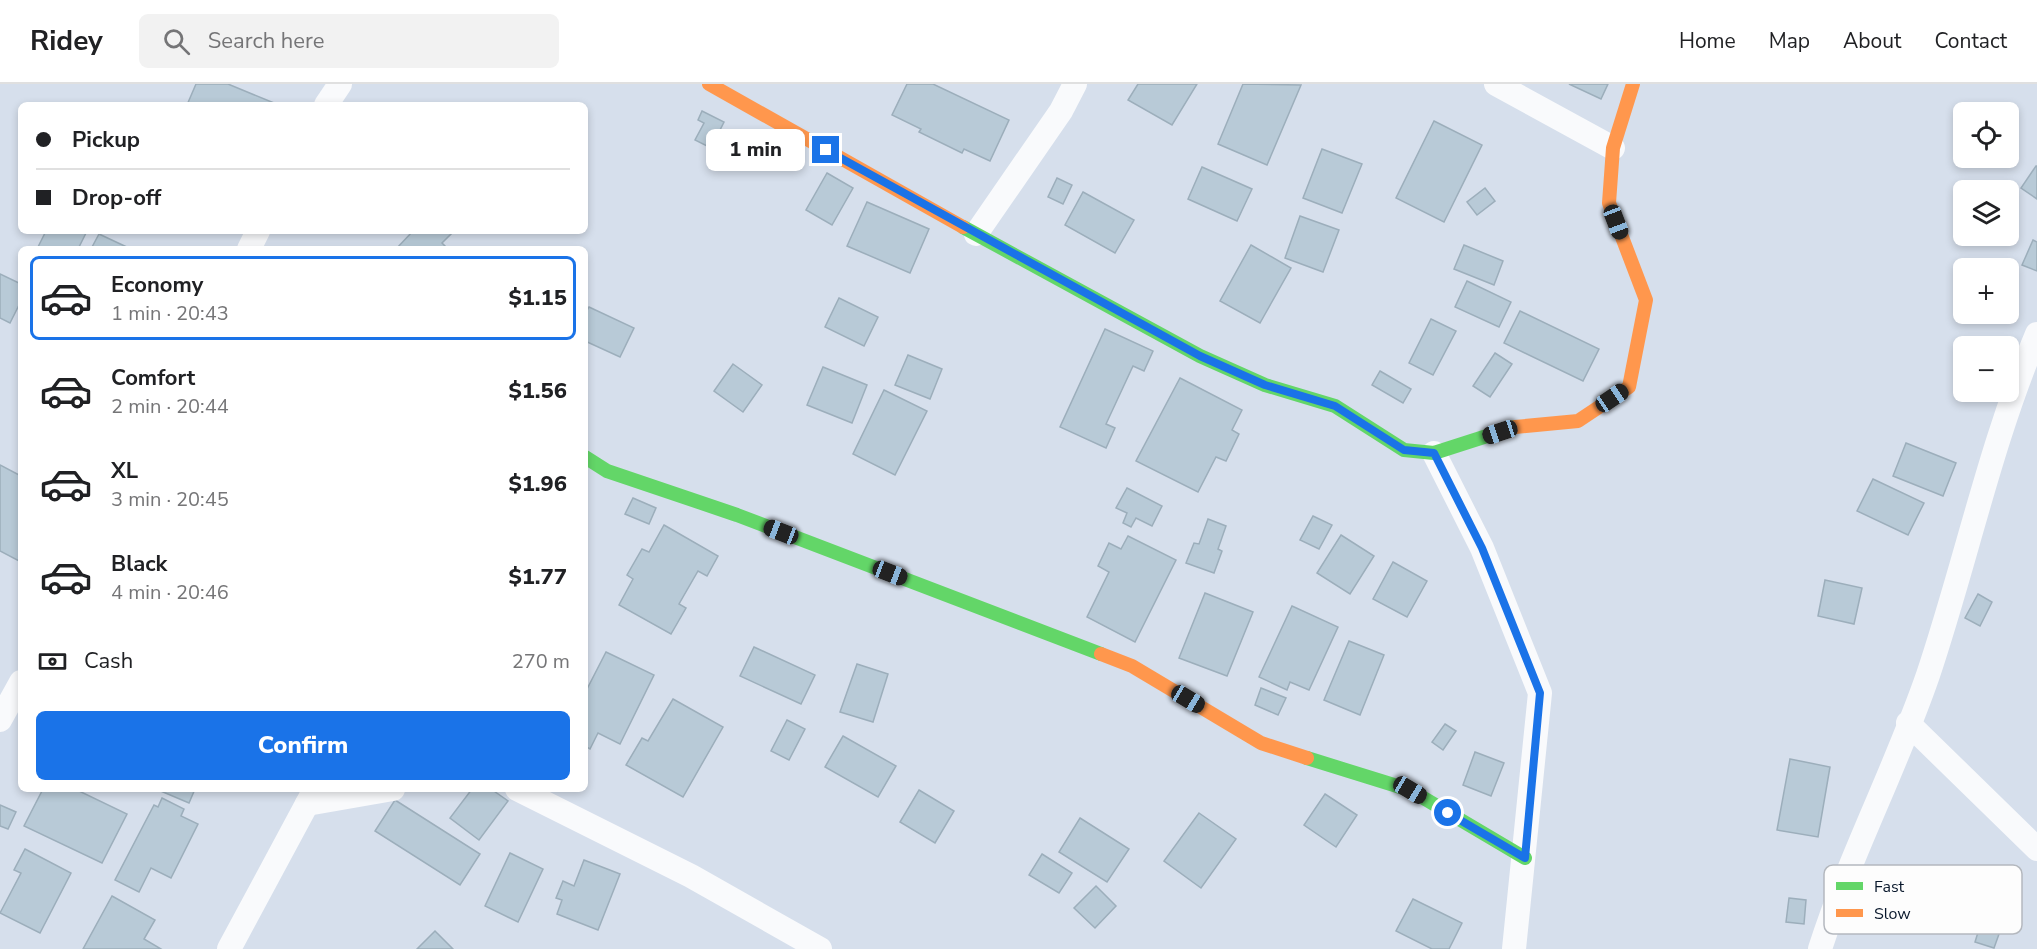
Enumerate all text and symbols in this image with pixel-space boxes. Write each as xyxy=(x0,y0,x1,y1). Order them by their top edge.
search box xyxy=(139,14,559,68)
text: Ridey xyxy=(30,22,103,60)
icon: search xyxy=(160,25,193,58)
text: Search here xyxy=(208,26,324,56)
text: Home xyxy=(1679,27,1736,55)
text: Map xyxy=(1769,27,1810,55)
text: About xyxy=(1843,27,1901,55)
text: Contact xyxy=(1934,27,2007,55)
map controls xyxy=(1953,102,2019,402)
button: locate xyxy=(1953,102,2019,168)
text: Pickup xyxy=(72,125,140,155)
callout: 1 min xyxy=(706,129,805,171)
text: 1 min xyxy=(729,136,782,163)
route end xyxy=(812,136,839,163)
button: layers xyxy=(1953,180,2019,246)
text: Drop-off xyxy=(72,183,161,213)
car xyxy=(1601,202,1631,242)
button: + xyxy=(1953,258,2019,324)
text: Economy xyxy=(111,270,203,300)
icon: car xyxy=(39,271,93,325)
text: $1.15 xyxy=(508,283,567,313)
text: 1 min · 20:43 xyxy=(111,300,229,327)
button: − xyxy=(1953,336,2019,402)
text: Comfort xyxy=(111,363,195,393)
icon: car xyxy=(39,364,93,418)
text: $1.56 xyxy=(508,376,567,406)
car xyxy=(1592,380,1632,416)
text: 2 min · 20:44 xyxy=(111,393,229,420)
car xyxy=(1480,418,1520,446)
text: XL xyxy=(111,456,138,486)
icon: car xyxy=(39,457,93,511)
text: $1.96 xyxy=(508,469,567,499)
text: 3 min · 20:45 xyxy=(111,486,229,513)
car xyxy=(761,517,801,547)
text: Black xyxy=(111,549,167,579)
icon: car xyxy=(39,550,93,604)
car xyxy=(870,558,910,588)
text: $1.77 xyxy=(508,562,567,592)
text: 4 min · 20:46 xyxy=(111,579,229,606)
icon: cash xyxy=(36,645,69,678)
text: Cash xyxy=(84,646,133,676)
text: 270 m xyxy=(512,648,570,675)
car xyxy=(1168,682,1208,716)
button: Confirm xyxy=(36,711,570,780)
car xyxy=(1390,773,1430,807)
route start xyxy=(1434,799,1461,826)
legend xyxy=(1824,865,2022,934)
text: Fast xyxy=(1874,876,1905,898)
text: Slow xyxy=(1874,903,1911,925)

